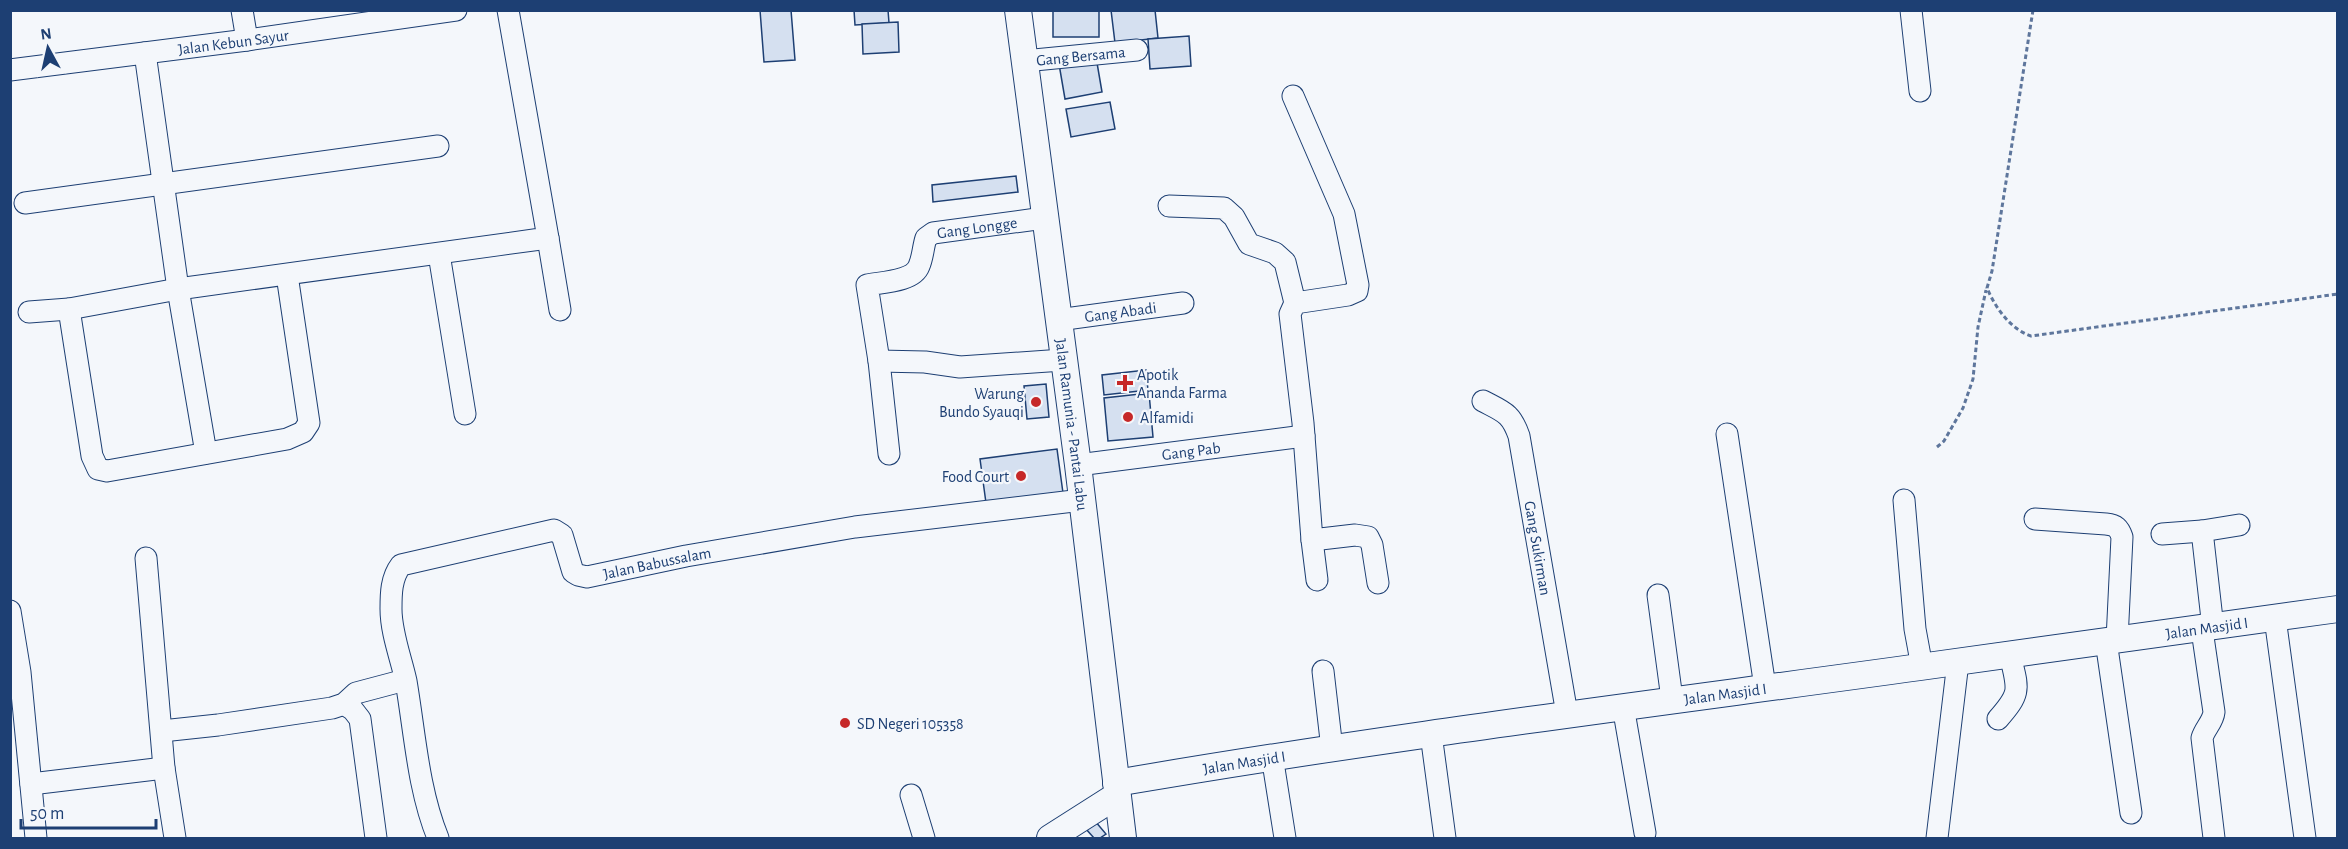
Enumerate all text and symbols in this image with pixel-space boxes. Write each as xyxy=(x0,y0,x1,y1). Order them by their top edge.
north arrow xyxy=(18,18,78,78)
text: N xyxy=(39,25,53,43)
street label: Jalan Kebun Sayur xyxy=(177,27,291,58)
street label: Gang Bersama xyxy=(1035,44,1126,69)
street label: Gang Longge xyxy=(936,215,1018,241)
street label: Gang Abadi xyxy=(1084,300,1158,325)
street label: Jalan Ramunia - Pantai Labu xyxy=(1052,338,1090,512)
place label: Apotik Ananda Farma xyxy=(1137,367,1227,401)
marker: Apotik Ananda Farma xyxy=(1118,376,1132,390)
place label: Warung Bundo Syauqi xyxy=(939,386,1024,421)
marker: Warung Bundo Syauqi xyxy=(1029,395,1043,409)
marker: Alfamidi xyxy=(1121,410,1135,424)
place label: Alfamidi xyxy=(1140,410,1194,426)
street label: Gang Pab xyxy=(1161,440,1221,463)
place label: Food Court xyxy=(942,469,1009,485)
marker: Food Court xyxy=(1014,469,1028,483)
street label: Gang Sukirman xyxy=(1521,500,1553,597)
street label: Jalan Babussalam xyxy=(602,545,712,582)
street label: Jalan Masjid I xyxy=(2165,615,2249,642)
street label: Jalan Masjid I xyxy=(1683,681,1768,708)
marker: SD Negeri 105358 xyxy=(838,716,852,730)
place label: SD Negeri 105358 xyxy=(857,716,964,732)
street label: Jalan Masjid I xyxy=(1202,748,1287,777)
scale bar xyxy=(21,792,156,830)
text: 50 m xyxy=(30,805,64,823)

